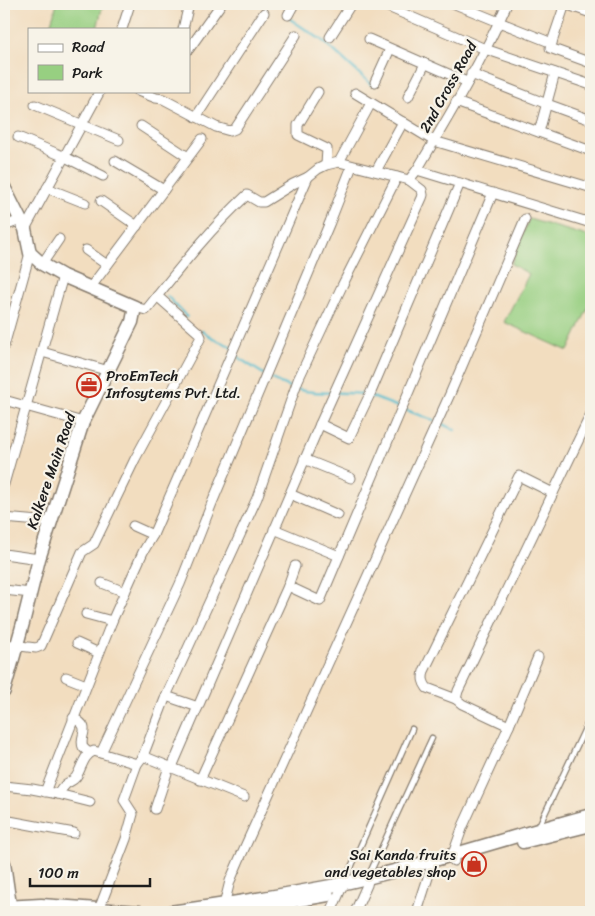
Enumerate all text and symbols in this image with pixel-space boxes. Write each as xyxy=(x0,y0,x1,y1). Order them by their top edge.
legend xyxy=(28,28,190,92)
text: Road xyxy=(72,34,105,60)
street label: 2nd Cross Road xyxy=(412,35,485,138)
text: Park xyxy=(72,60,103,86)
place label: ProEmTech Infosytems Pvt. Ltd. xyxy=(105,363,241,406)
office icon: ProEmTech Infosytems Pvt. Ltd. xyxy=(76,372,102,398)
street label: Kalkere Main Road xyxy=(19,408,83,533)
place label: Sai Kanda fruits and vegetables shop xyxy=(325,842,457,885)
shop icon: Sai Kanda fruits and vegetables shop xyxy=(461,851,487,877)
scale bar xyxy=(30,856,150,888)
text: 100 m xyxy=(38,860,79,886)

